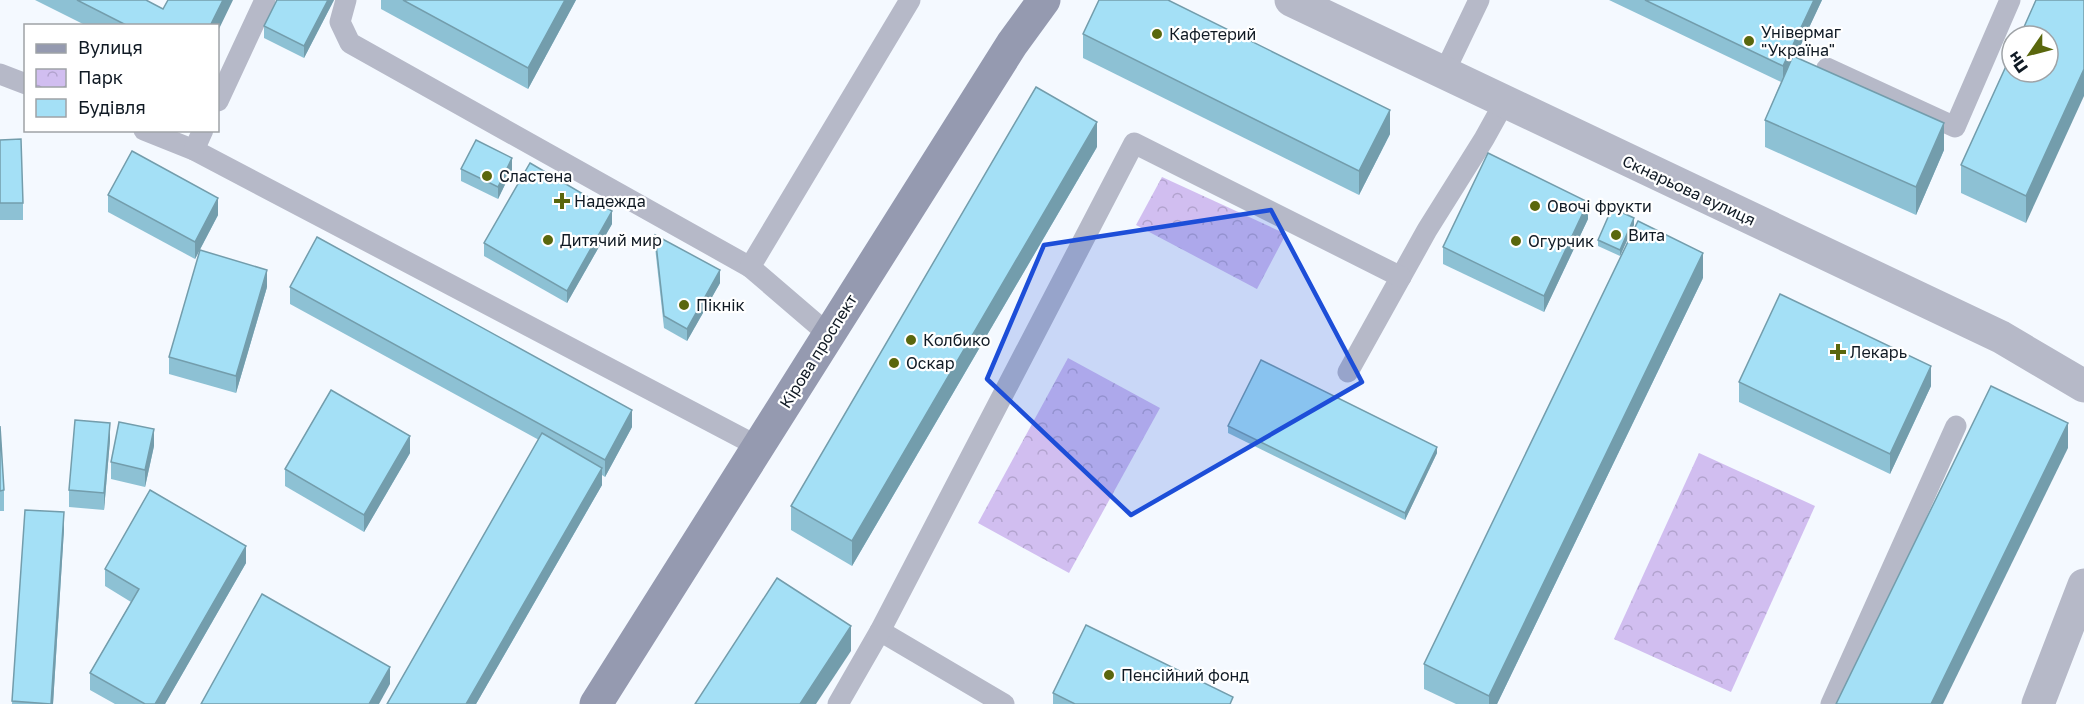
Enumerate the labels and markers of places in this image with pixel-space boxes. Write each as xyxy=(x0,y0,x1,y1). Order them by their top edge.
place label: Універмаг "Україна" xyxy=(1761,22,1842,60)
place label: Кафетерий xyxy=(1169,24,1256,44)
marker: Кафетерий xyxy=(1150,27,1164,41)
marker: Універмаг "Україна" xyxy=(1742,34,1756,48)
place label: Сластена xyxy=(499,166,572,186)
marker: Сластена xyxy=(480,169,494,183)
place label: Надежда xyxy=(574,191,646,211)
marker: Надежда xyxy=(555,194,569,208)
place label: Овочі фрукти xyxy=(1547,196,1652,216)
marker: Овочі фрукти xyxy=(1528,199,1542,213)
place label: Вита xyxy=(1628,225,1665,245)
marker: Вита xyxy=(1609,228,1623,242)
place label: Дитячий мир xyxy=(560,230,662,250)
place label: Огурчик xyxy=(1528,231,1594,251)
marker: Дитячий мир xyxy=(541,233,555,247)
marker: Огурчик xyxy=(1509,234,1523,248)
place label: Пікнік xyxy=(696,295,745,315)
marker: Пікнік xyxy=(677,298,691,312)
place label: Колбико xyxy=(923,330,990,350)
marker: Колбико xyxy=(904,333,918,347)
place label: Лекарь xyxy=(1850,342,1907,362)
marker: Лекарь xyxy=(1831,345,1845,359)
place label: Оскар xyxy=(906,353,955,373)
marker: Оскар xyxy=(887,356,901,370)
place label: Пенсійний фонд xyxy=(1121,665,1249,685)
marker: Пенсійний фонд xyxy=(1102,668,1116,682)

